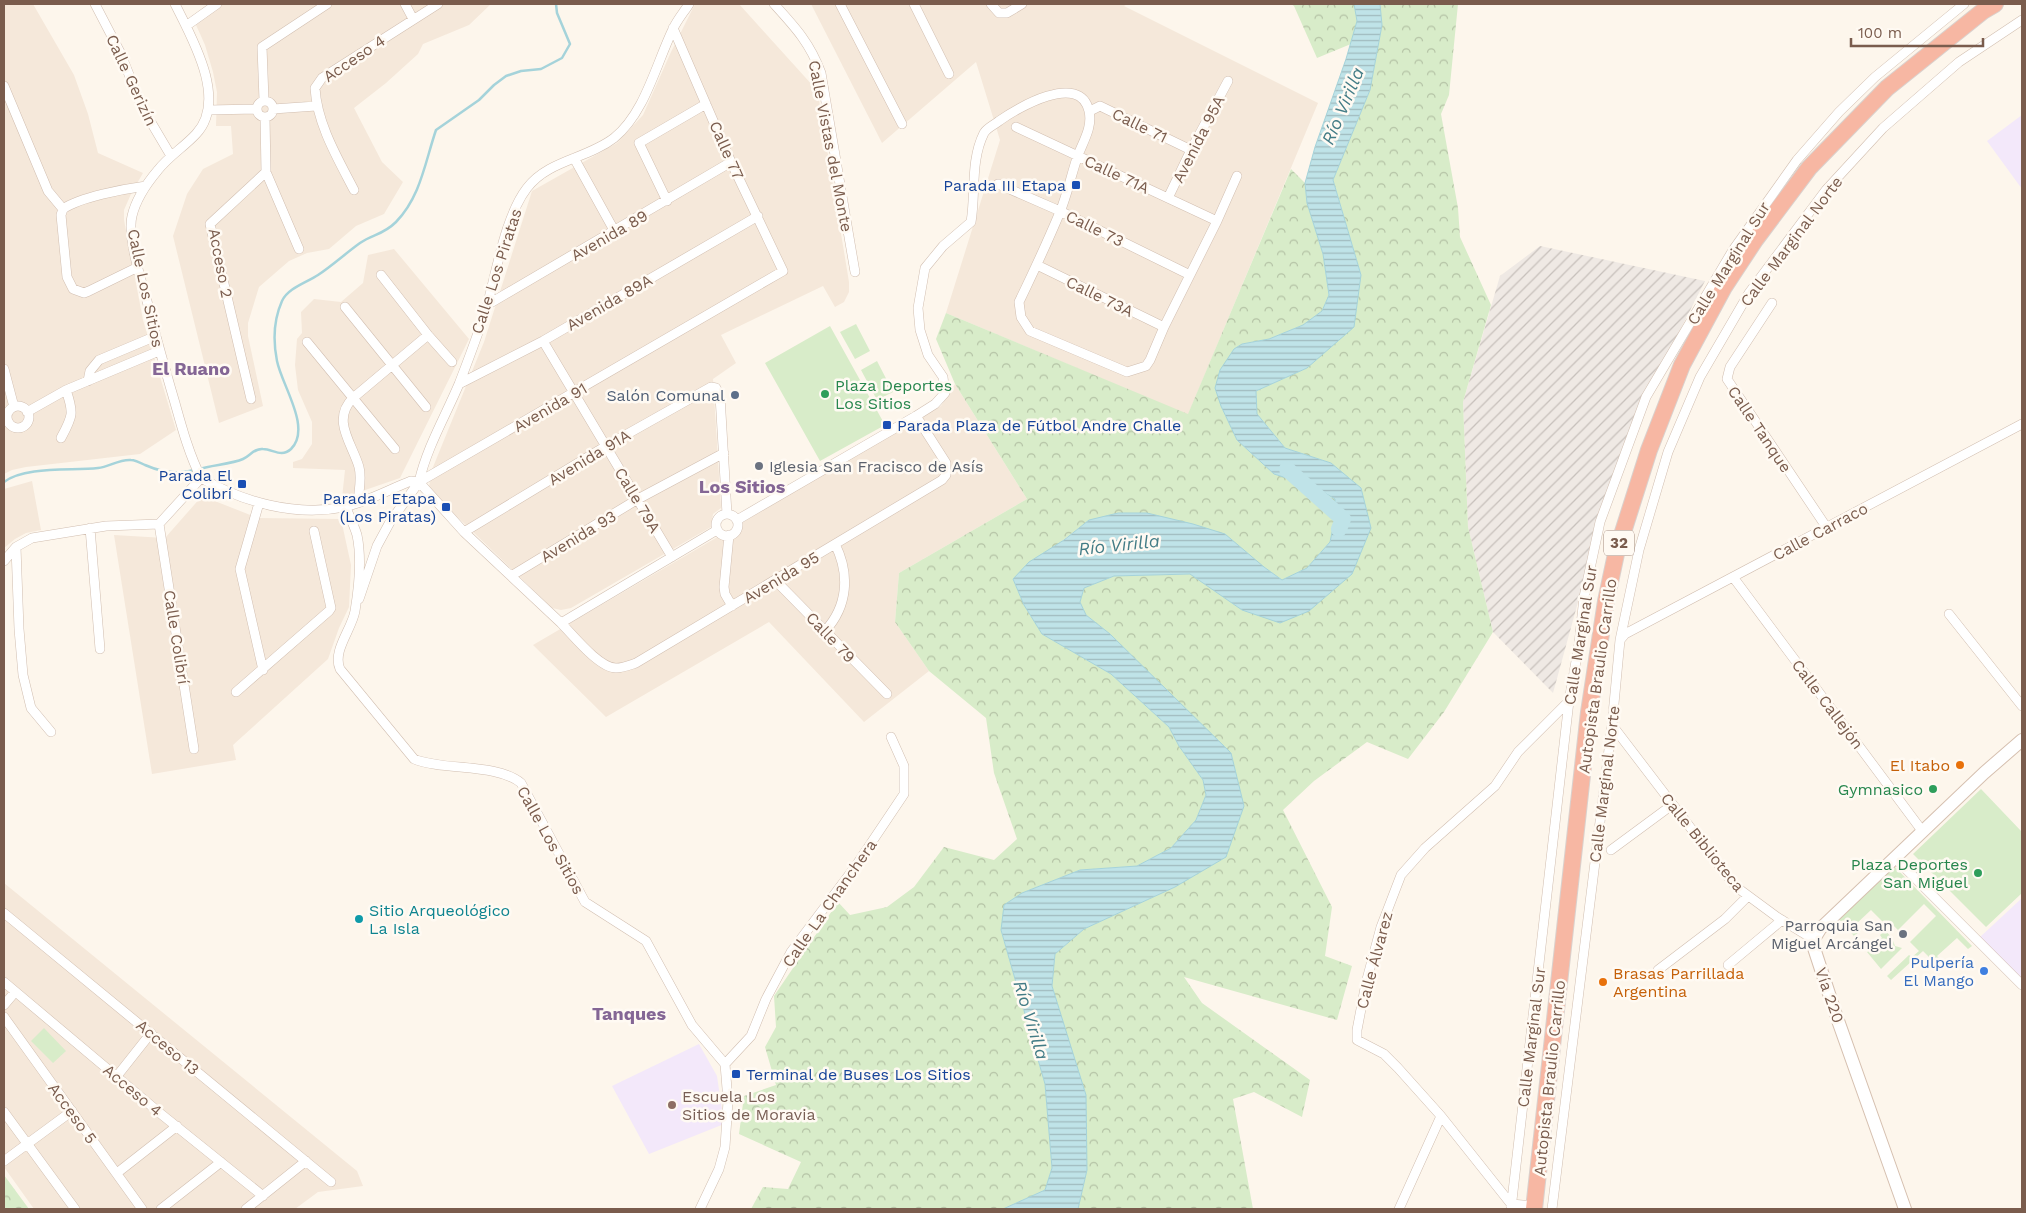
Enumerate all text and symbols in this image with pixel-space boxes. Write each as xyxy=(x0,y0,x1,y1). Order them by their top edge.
scale bar xyxy=(1851,15,1984,47)
text: 100 m xyxy=(1858,24,1902,42)
street label: Calle Gerizín xyxy=(102,31,161,129)
street label: Acceso 4 xyxy=(320,31,389,86)
street label: Calle Vistas del Monte xyxy=(805,59,856,234)
water label: Río Virilla xyxy=(1317,64,1368,147)
street label: Avenida 95A xyxy=(1168,92,1229,186)
street label: Calle 71 xyxy=(1109,104,1171,147)
street label: Calle 77 xyxy=(705,118,748,182)
street label: Calle 71A xyxy=(1081,151,1153,198)
street label: Calle Marginal Norte xyxy=(1736,172,1847,310)
place label: Parada III Etapa xyxy=(943,176,1066,195)
marker: Parada III Etapa xyxy=(1070,179,1082,191)
street label: Calle Marginal Sur xyxy=(1683,198,1774,328)
street label: Calle Los Piratas xyxy=(467,206,526,336)
street label: Avenida 89 xyxy=(567,206,651,265)
street label: Calle 73 xyxy=(1063,206,1127,251)
street label: Calle Los Sitios xyxy=(124,227,167,349)
street label: Acceso 2 xyxy=(204,227,237,299)
street label: Avenida 89A xyxy=(563,270,656,335)
street label: Calle 73A xyxy=(1063,272,1137,321)
district label: El Ruano xyxy=(152,358,230,379)
place label: Plaza Deportes Los Sitios xyxy=(835,376,952,413)
street label: Avenida 91 xyxy=(510,379,591,436)
street label: Calle Tanque xyxy=(1724,382,1795,476)
place label: Salón Comunal xyxy=(606,386,725,405)
marker: Plaza Deportes Los Sitios xyxy=(819,388,831,400)
marker: Salón Comunal xyxy=(729,389,741,401)
place label: Parada Plaza de Fútbol Andre Challe xyxy=(897,416,1181,435)
marker: Parada Plaza de Fútbol Andre Challe xyxy=(881,419,893,431)
street label: Avenida 91A xyxy=(545,425,634,489)
place label: Iglesia San Fracisco de Asís xyxy=(769,457,983,476)
marker: Iglesia San Fracisco de Asís xyxy=(753,460,765,472)
street label: Calle 79A xyxy=(611,464,665,537)
place label: Parada El Colibrí xyxy=(159,466,232,503)
district label: Los Sitios xyxy=(699,476,786,497)
marker: Parada El Colibrí xyxy=(236,478,248,490)
place label: Parada I Etapa (Los Piratas) xyxy=(323,489,436,526)
street label: Calle Carraco xyxy=(1769,498,1871,564)
marker: Parada I Etapa (Los Piratas) xyxy=(440,501,452,513)
street label: Avenida 93 xyxy=(537,506,619,566)
water label: Río Virilla xyxy=(1077,530,1161,559)
road number: 32 xyxy=(1604,530,1634,556)
street label: Avenida 95 xyxy=(740,547,823,607)
street label: Calle Marginal Sur xyxy=(1560,563,1601,706)
street label: Autopista Braulio Carrillo xyxy=(1574,577,1621,775)
street label: Calle Colibrí xyxy=(160,589,193,686)
street label: Calle 79 xyxy=(802,608,859,667)
street label: Calle Callejón xyxy=(1788,656,1867,753)
street label: Calle Marginal Norte xyxy=(1585,704,1624,864)
place label: El Itabo xyxy=(1890,756,1950,775)
marker: El Itabo xyxy=(1954,759,1966,771)
place label: Gymnasico xyxy=(1838,780,1923,799)
street label: Calle Los Sitios xyxy=(513,783,588,898)
marker: Gymnasico xyxy=(1927,783,1939,795)
street label: Calle Biblioteca xyxy=(1657,789,1748,896)
street label: Calle La Chanchera xyxy=(778,836,881,971)
place label: Plaza Deportes San Miguel xyxy=(1851,855,1968,892)
marker: Plaza Deportes San Miguel xyxy=(1972,867,1984,879)
place label: Sitio Arqueológico La Isla xyxy=(369,901,510,938)
street label: Calle Álvarez xyxy=(1352,909,1397,1011)
marker: Sitio Arqueológico La Isla xyxy=(353,913,365,925)
place label: Parroquia San Miguel Arcángel xyxy=(1771,916,1893,953)
marker: Parroquia San Miguel Arcángel xyxy=(1897,928,1909,940)
place label: Pulpería El Mango xyxy=(1903,953,1974,990)
place label: Brasas Parrillada Argentina xyxy=(1613,964,1744,1001)
street label: Calle Marginal Sur xyxy=(1513,965,1550,1108)
street label: Vía 220 xyxy=(1811,965,1848,1025)
marker: Pulpería El Mango xyxy=(1978,965,1990,977)
marker: Brasas Parrillada Argentina xyxy=(1597,976,1609,988)
water label: Río Virilla xyxy=(1010,978,1053,1062)
street label: Autopista Braulio Carrillo xyxy=(1530,979,1569,1177)
district label: Tanques xyxy=(592,1003,666,1024)
street label: Acceso 13 xyxy=(132,1016,203,1079)
street label: Acceso 4 xyxy=(99,1060,166,1121)
place label: Terminal de Buses Los Sitios xyxy=(746,1065,971,1084)
marker: Terminal de Buses Los Sitios xyxy=(730,1068,742,1080)
street label: Acceso 5 xyxy=(44,1079,101,1147)
place label: Escuela Los Sitios de Moravia xyxy=(682,1087,815,1124)
marker: Escuela Los Sitios de Moravia xyxy=(666,1099,678,1111)

